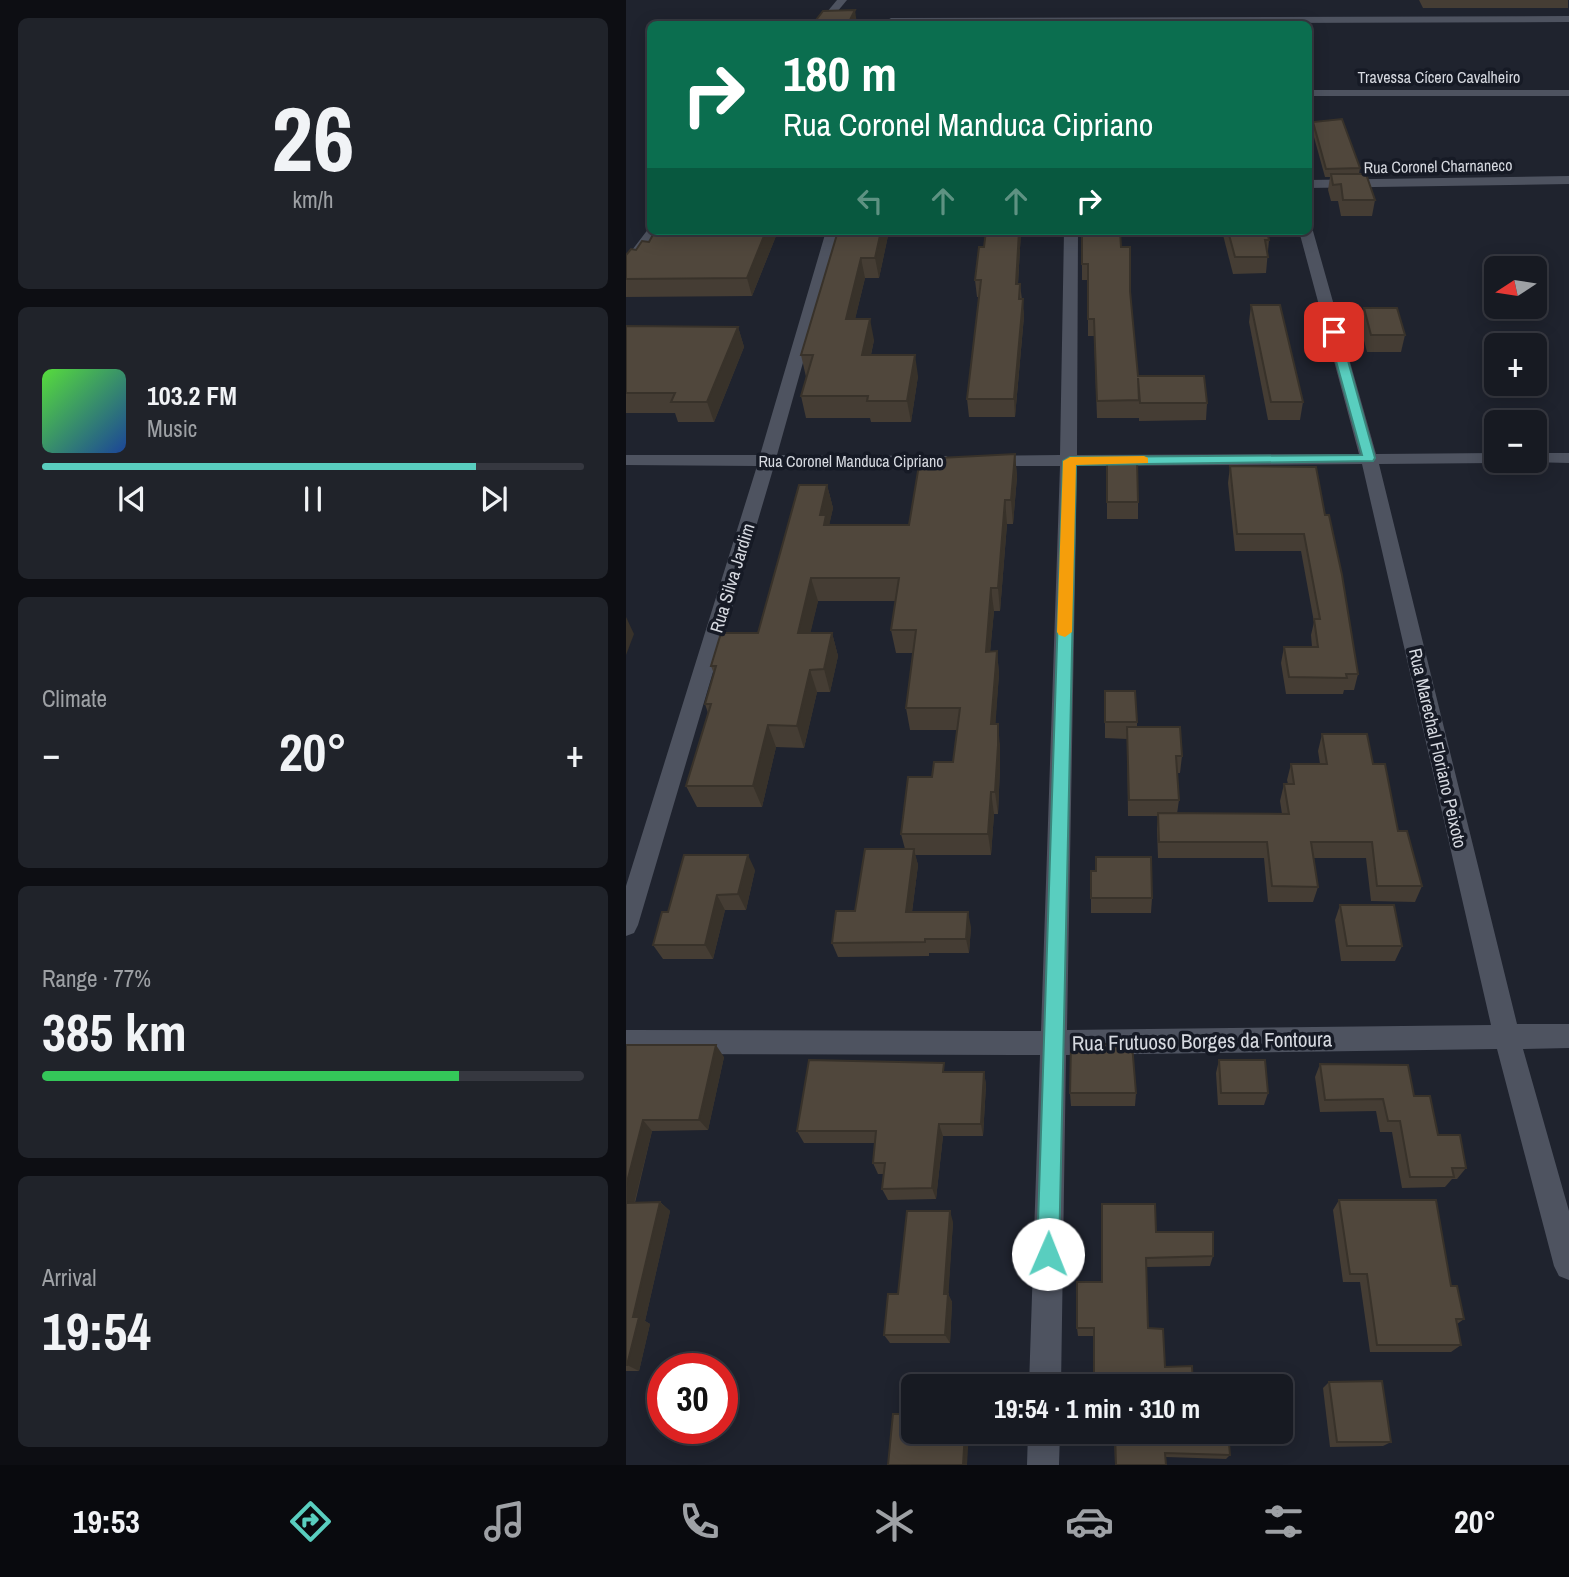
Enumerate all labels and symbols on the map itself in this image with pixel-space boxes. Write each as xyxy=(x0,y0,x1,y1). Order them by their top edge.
street label: Travessa Cícero Cavalheiro xyxy=(1358,66,1520,88)
street label: Rua Coronel Charnaneco xyxy=(1363,154,1513,178)
north arrow xyxy=(1484,256,1546,318)
pin xyxy=(1304,302,1364,362)
street label: Rua Coronel Manduca Cipriano xyxy=(758,450,944,472)
street label: Rua Silva Jardim xyxy=(703,520,761,636)
street label: Rua Marechal Floriano Peixoto xyxy=(1403,646,1473,850)
street label: Rua Frutuoso Borges da Fontoura xyxy=(1072,1024,1333,1058)
position arrow xyxy=(1011,1217,1085,1291)
speed limit sign: 30 xyxy=(647,1353,738,1444)

